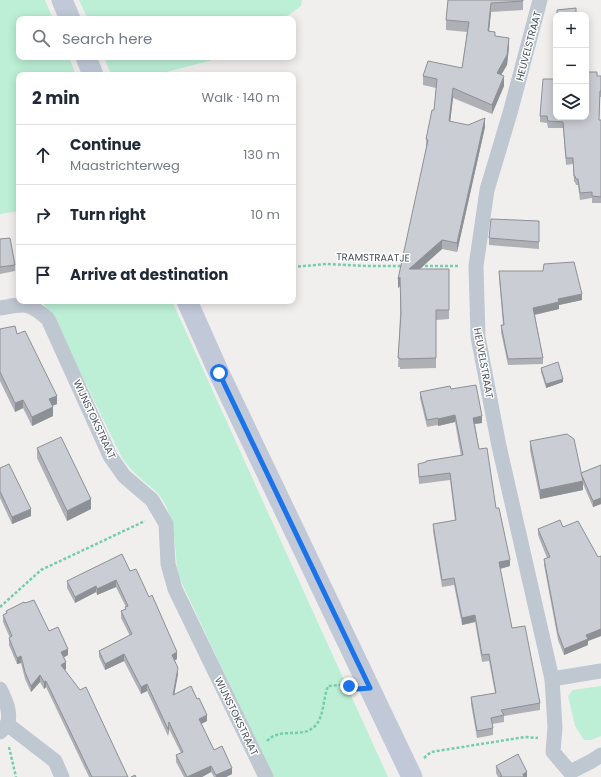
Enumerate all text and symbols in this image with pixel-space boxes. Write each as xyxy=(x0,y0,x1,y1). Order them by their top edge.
street label: HEUVELSTRAAT xyxy=(512,9,545,82)
map controls xyxy=(553,12,589,120)
button: + xyxy=(553,12,589,48)
search box xyxy=(16,16,296,60)
icon: search xyxy=(30,27,52,49)
text: Search here xyxy=(62,28,152,49)
button: − xyxy=(553,48,589,84)
button: layers xyxy=(553,84,589,120)
text: 2 min xyxy=(32,86,80,110)
text: Walk · 140 m xyxy=(202,88,280,107)
text: Continue xyxy=(70,134,141,155)
icon: ahead xyxy=(32,144,54,166)
text: 130 m xyxy=(243,145,280,164)
text: Maastrichterweg xyxy=(70,156,180,175)
icon: right xyxy=(32,204,54,226)
text: Turn right xyxy=(70,204,146,225)
text: 10 m xyxy=(251,205,280,224)
street label: TRAMSTRAATJE xyxy=(336,249,410,266)
icon: arrive xyxy=(32,264,54,286)
text: Arrive at destination xyxy=(70,264,228,285)
street label: HEUVELSTRAAT xyxy=(470,327,497,400)
route start xyxy=(210,364,228,382)
street label: WIJNSTOKSTRAAT xyxy=(70,377,120,462)
street label: WIJNSTOKSTRAAT xyxy=(211,674,262,759)
route end xyxy=(340,677,358,695)

